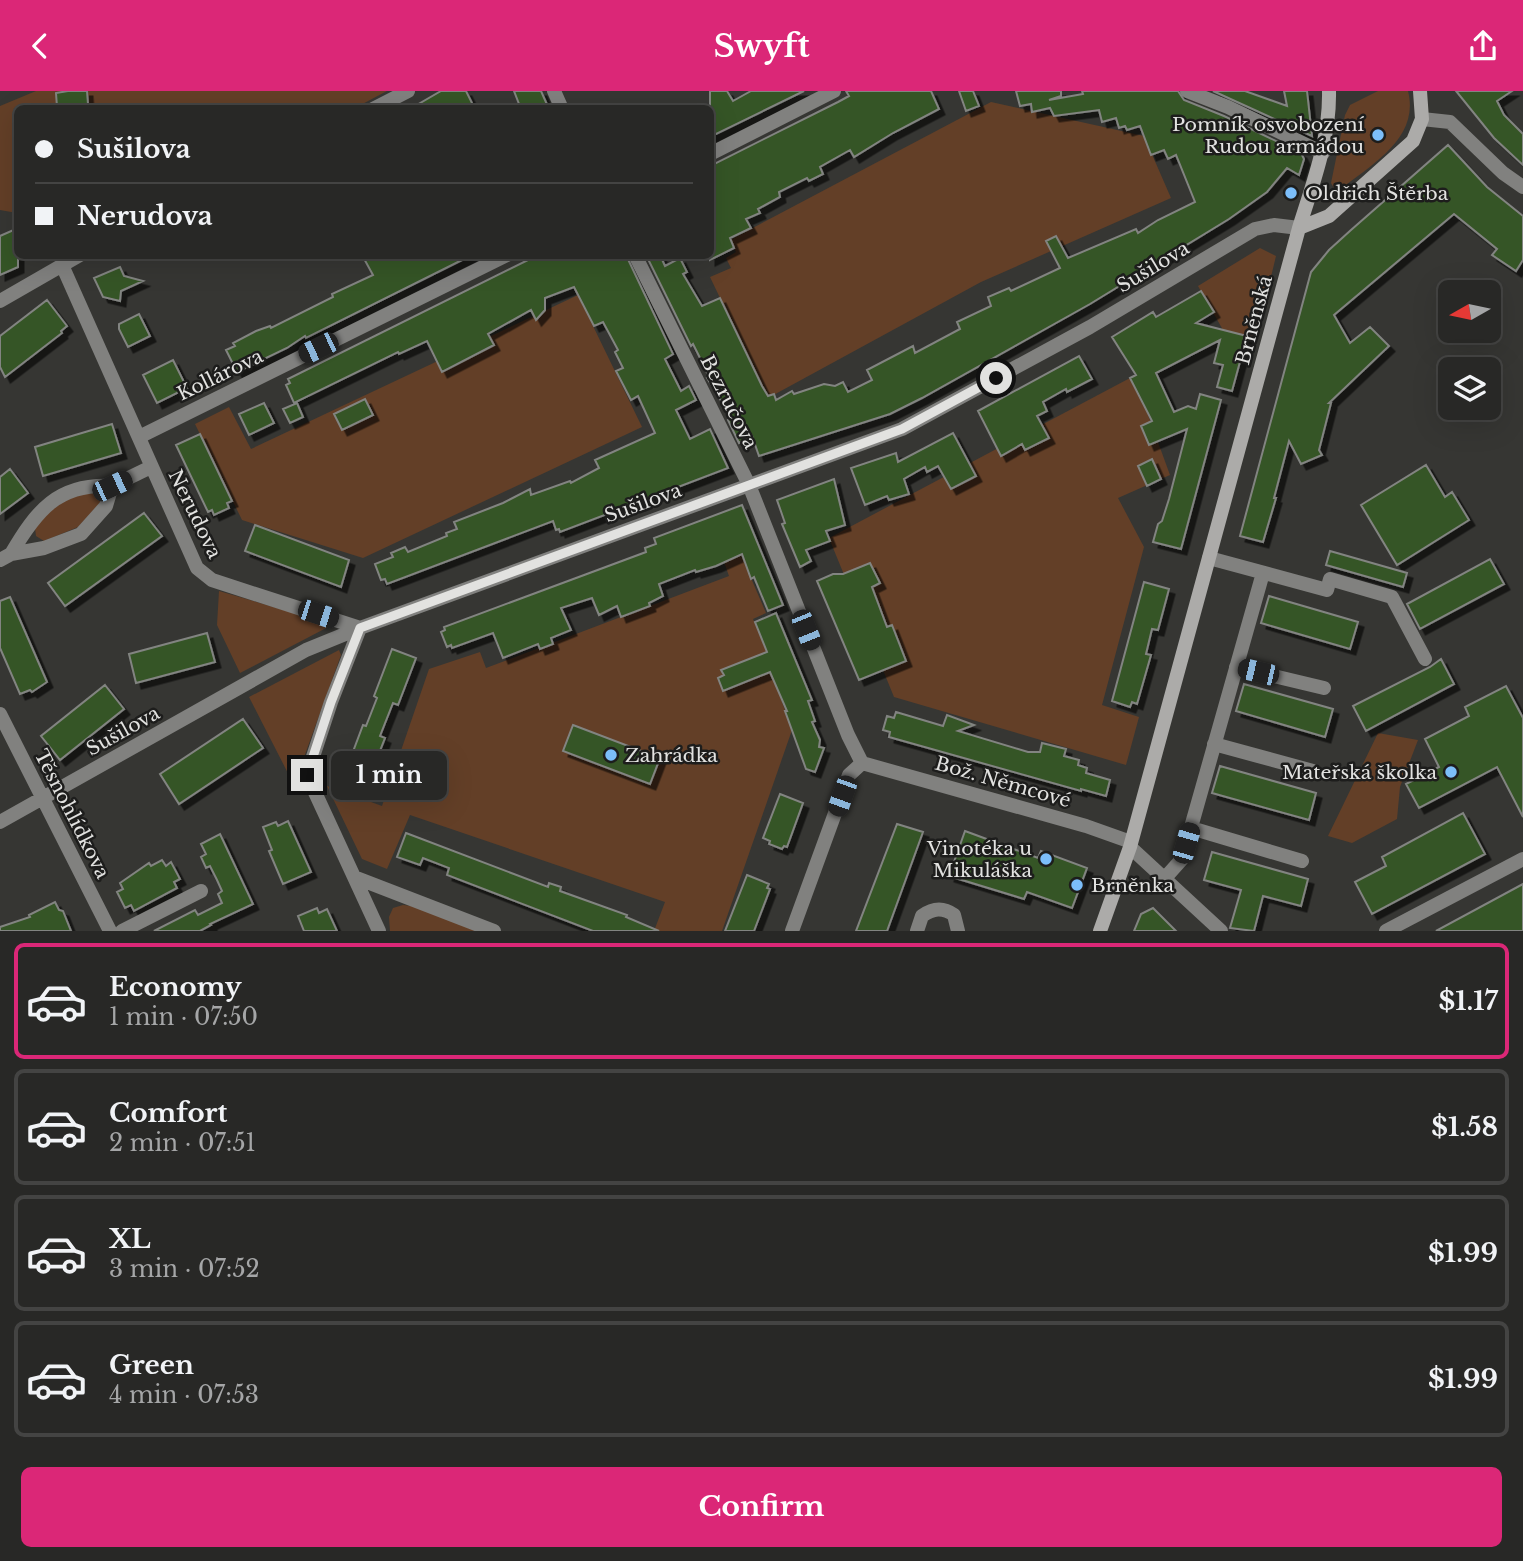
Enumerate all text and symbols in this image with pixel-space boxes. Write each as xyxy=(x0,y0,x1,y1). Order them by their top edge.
text: Swyft xyxy=(713,26,810,66)
icon: back xyxy=(21,27,59,65)
icon: share xyxy=(1464,27,1502,65)
place label: Pomník osvobození Rudou armádou xyxy=(1172,113,1365,158)
marker: Pomník osvobození Rudou armádou xyxy=(1370,127,1386,143)
text: Sušilova xyxy=(77,133,191,165)
place label: Oldřich Štěrba xyxy=(1305,182,1449,205)
marker: Oldřich Štěrba xyxy=(1283,185,1299,201)
text: Nerudova xyxy=(77,200,213,232)
street label: Sušilova xyxy=(1113,236,1194,298)
street label: Brněnská xyxy=(1231,272,1277,367)
north arrow xyxy=(1438,280,1502,343)
map controls xyxy=(1438,280,1501,420)
car xyxy=(295,329,342,367)
street label: Kollárova xyxy=(173,344,267,406)
street label: Bezručova xyxy=(696,351,763,453)
button: layers xyxy=(1438,357,1501,420)
route start xyxy=(980,362,1012,394)
street label: Nerudova xyxy=(164,466,227,563)
car xyxy=(89,468,136,504)
street label: Sušilova xyxy=(601,478,685,528)
car xyxy=(295,598,342,630)
car xyxy=(789,607,824,653)
car xyxy=(1236,657,1281,687)
street label: Sušilova xyxy=(82,701,164,761)
place label: Zahrádka xyxy=(625,744,718,767)
street label: Těsnohlídkova xyxy=(30,746,115,883)
marker: Zahrádka xyxy=(603,747,619,763)
callout: 1 min xyxy=(332,751,447,799)
street label: Bož. Němcové xyxy=(932,752,1074,812)
route end xyxy=(291,759,323,791)
text: 1 min xyxy=(356,761,422,789)
place label: Mateřská školka xyxy=(1282,761,1437,784)
marker: Mateřská školka xyxy=(1443,764,1459,780)
car xyxy=(825,773,860,819)
car xyxy=(1171,820,1202,866)
place label: Vinotéka u Mikuláška xyxy=(926,837,1032,882)
marker: Vinotéka u Mikuláška xyxy=(1038,851,1054,867)
place label: Brněnka xyxy=(1091,874,1174,897)
marker: Brněnka xyxy=(1069,877,1085,893)
icon: car xyxy=(25,970,88,1033)
text: Economy xyxy=(109,971,242,1003)
text: $1.17 xyxy=(1438,985,1498,1017)
text: 1 min · 07:50 xyxy=(109,1003,258,1031)
icon: car xyxy=(25,1096,88,1159)
text: Comfort xyxy=(109,1097,227,1129)
text: $1.58 xyxy=(1431,1111,1498,1143)
text: 2 min · 07:51 xyxy=(109,1129,256,1157)
icon: car xyxy=(25,1222,88,1285)
text: XL xyxy=(109,1223,151,1255)
text: $1.99 xyxy=(1428,1237,1498,1269)
text: 3 min · 07:52 xyxy=(109,1255,260,1283)
icon: car xyxy=(25,1348,88,1411)
text: Green xyxy=(109,1349,194,1381)
text: $1.99 xyxy=(1428,1363,1498,1395)
text: 4 min · 07:53 xyxy=(109,1381,259,1409)
button: Confirm xyxy=(21,1467,1502,1547)

